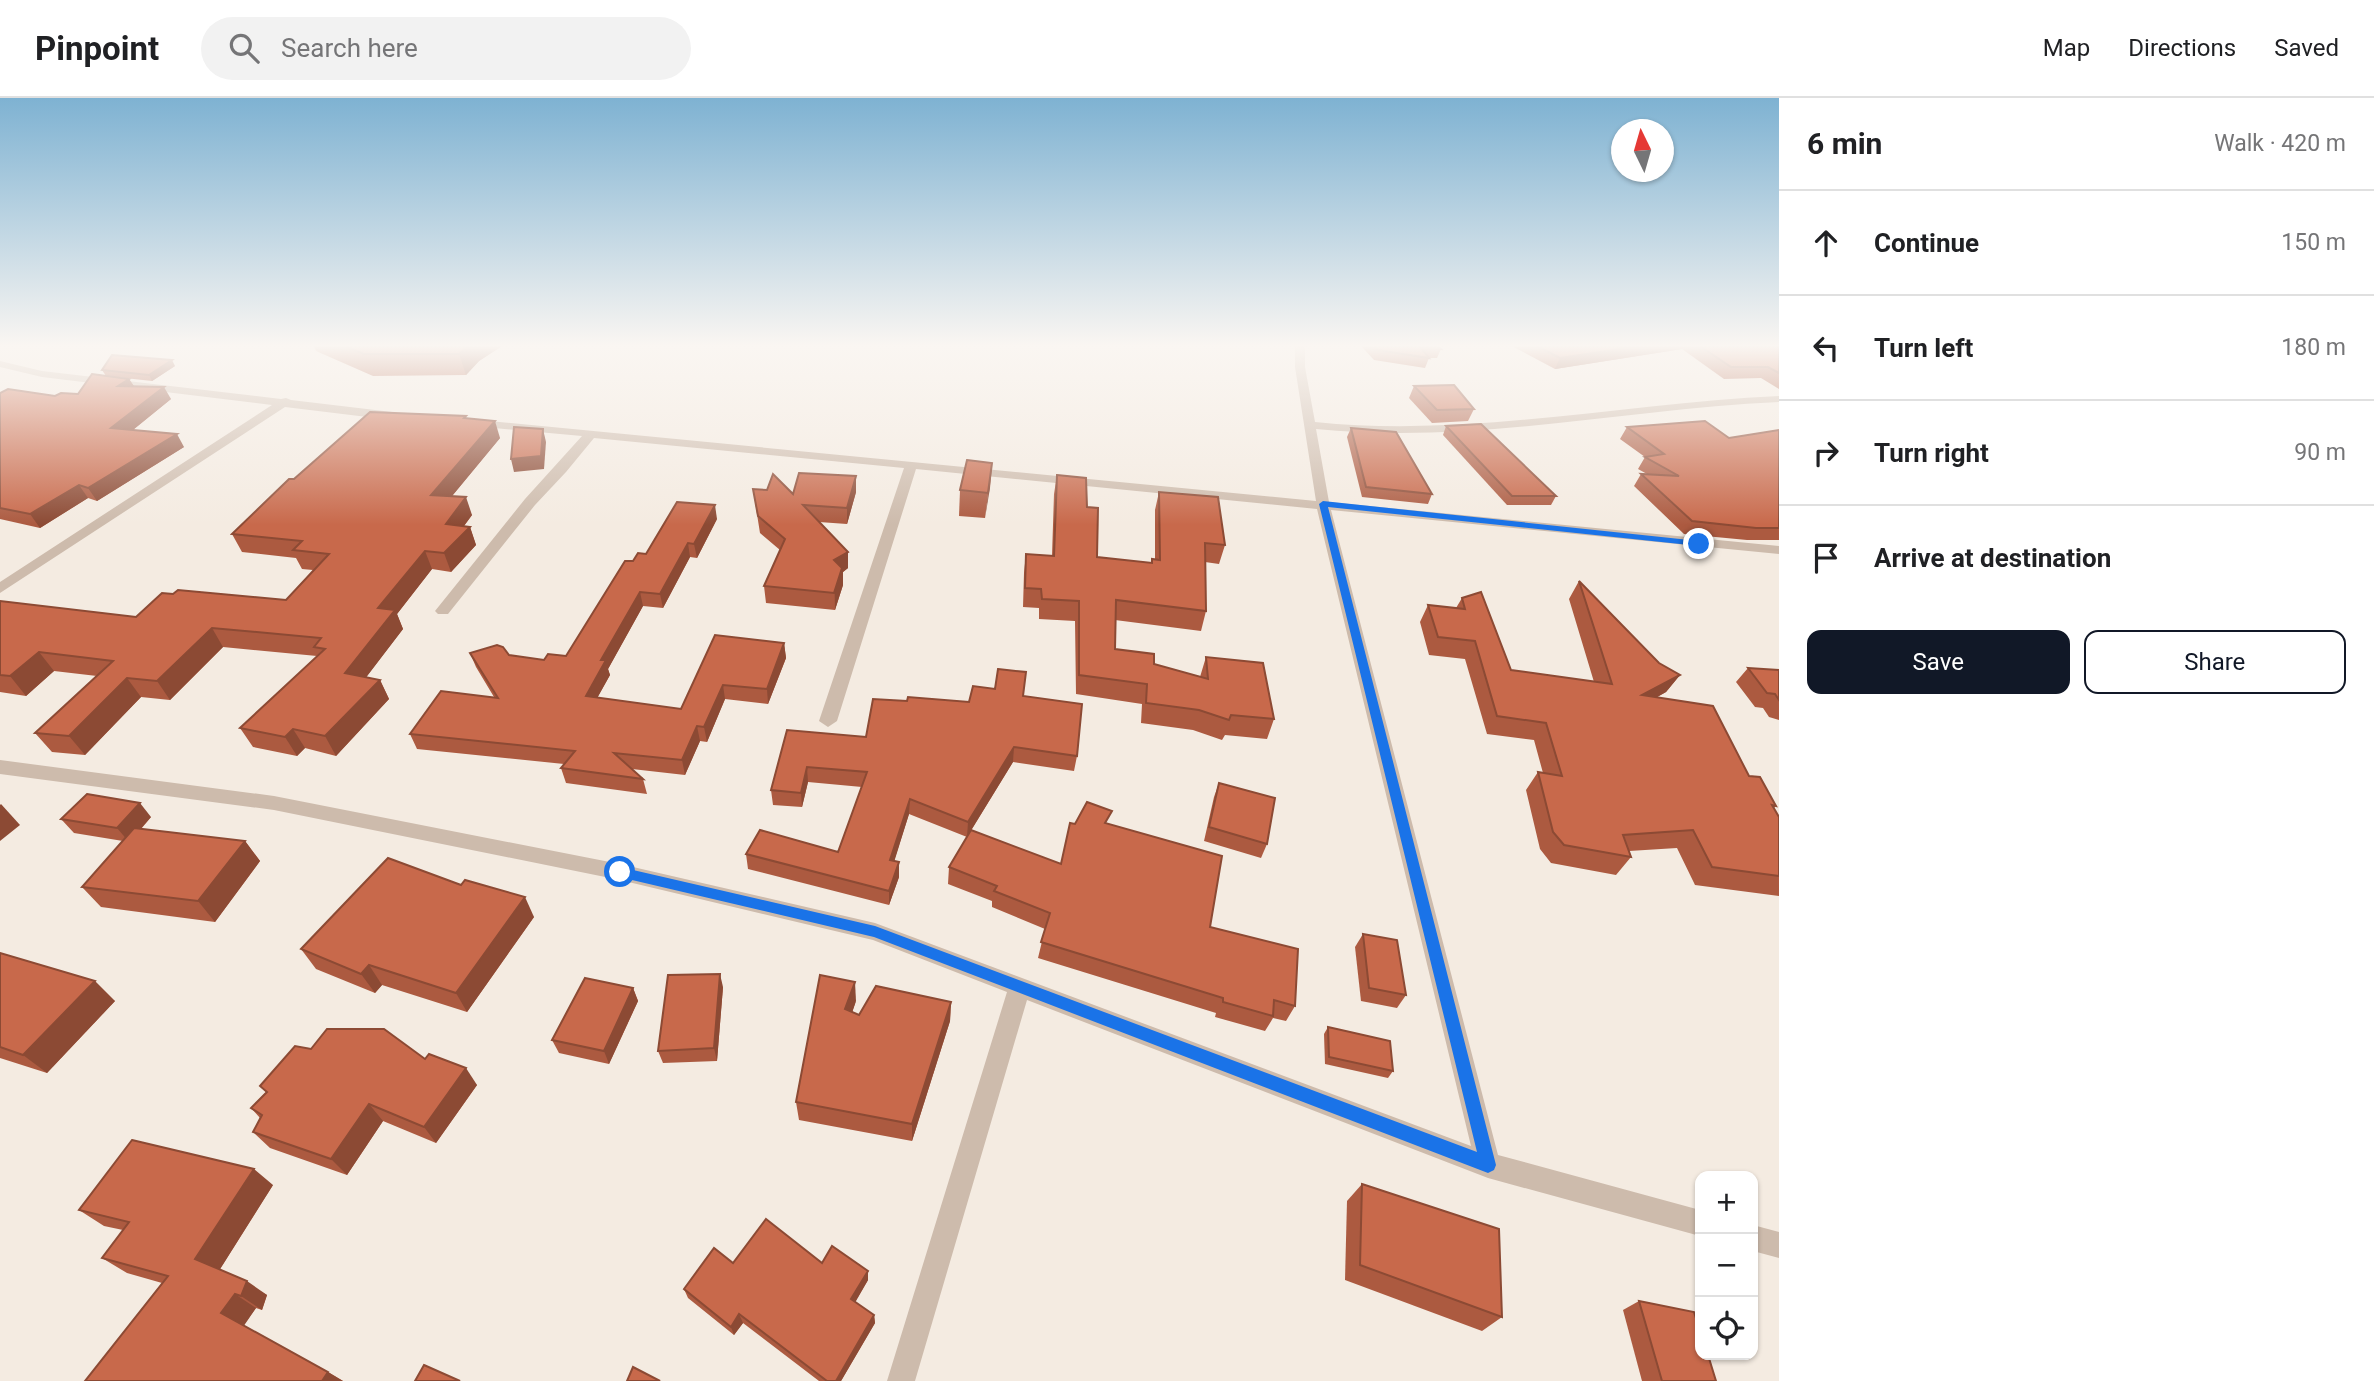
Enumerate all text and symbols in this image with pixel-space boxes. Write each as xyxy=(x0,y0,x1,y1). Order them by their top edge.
search box xyxy=(201,17,691,80)
text: Pinpoint xyxy=(35,29,159,68)
icon: search xyxy=(225,29,263,67)
text: Search here xyxy=(281,33,418,63)
text: Map xyxy=(2043,34,2090,62)
text: Directions xyxy=(2128,34,2236,62)
text: Saved xyxy=(2274,34,2339,62)
north arrow xyxy=(1611,119,1674,182)
text: 6 min xyxy=(1807,126,1882,161)
text: Walk · 420 m xyxy=(2214,130,2346,157)
icon: ahead xyxy=(1807,224,1845,262)
text: Continue xyxy=(1874,228,1979,258)
text: 150 m xyxy=(2281,229,2346,256)
icon: left xyxy=(1807,329,1845,367)
text: Turn left xyxy=(1874,333,1973,363)
text: 180 m xyxy=(2281,334,2346,361)
icon: right xyxy=(1807,434,1845,472)
text: Turn right xyxy=(1874,438,1989,468)
text: 90 m xyxy=(2294,439,2346,466)
route end xyxy=(1683,528,1714,559)
icon: arrive xyxy=(1807,539,1845,577)
text: Arrive at destination xyxy=(1874,543,2111,573)
button: Save xyxy=(1807,630,2070,694)
button: Share xyxy=(2084,630,2346,694)
route start xyxy=(604,856,635,887)
map controls xyxy=(1695,1171,1758,1360)
button: + xyxy=(1695,1171,1758,1234)
button: − xyxy=(1695,1234,1758,1297)
button: locate xyxy=(1695,1297,1758,1360)

